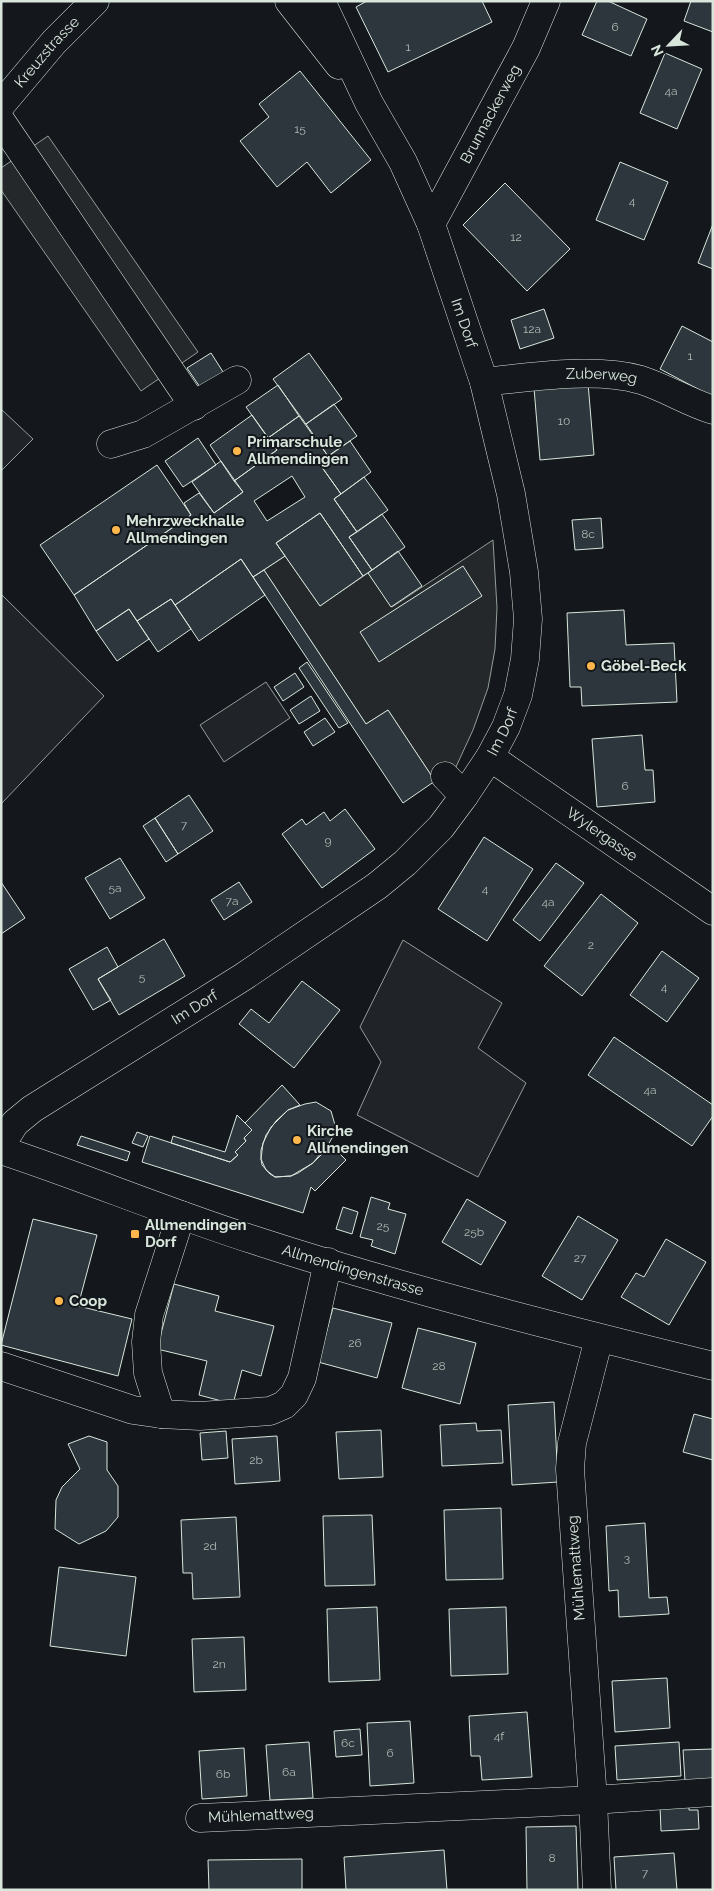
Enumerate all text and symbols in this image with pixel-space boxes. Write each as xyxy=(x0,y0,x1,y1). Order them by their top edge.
street label: Kreuzstrasse xyxy=(11,13,83,91)
house number: 6 xyxy=(611,20,619,34)
north arrow xyxy=(644,20,694,70)
house number: 1 xyxy=(405,40,411,54)
text: N xyxy=(648,42,667,59)
street label: Brunnackerweg xyxy=(456,61,524,167)
house number: 4a xyxy=(664,84,678,98)
house number: 15 xyxy=(294,122,306,136)
house number: 4 xyxy=(629,194,636,208)
house number: 12 xyxy=(510,230,522,244)
street label: Im Dorf xyxy=(447,296,481,351)
house number: 12a xyxy=(523,322,541,336)
house number: 1 xyxy=(687,349,693,363)
street label: Zuberweg xyxy=(566,365,639,388)
house number: 10 xyxy=(558,414,570,428)
place label: Primarschule Allmendingen xyxy=(247,433,349,468)
marker: Primarschule Allmendingen xyxy=(231,445,243,457)
place label: Mehrzweckhalle Allmendingen xyxy=(126,512,244,547)
marker: Mehrzweckhalle Allmendingen xyxy=(110,524,122,536)
house number: 8c xyxy=(581,527,595,541)
place label: Göbel-Beck xyxy=(601,657,687,675)
marker: Göbel-Beck xyxy=(585,660,597,672)
street label: Im Dorf xyxy=(483,704,522,759)
house number: 6 xyxy=(621,779,629,793)
street label: Wylergasse xyxy=(563,803,641,865)
house number: 7 xyxy=(181,818,188,832)
house number: 9 xyxy=(324,834,332,848)
house number: 5a xyxy=(108,881,122,895)
house number: 4 xyxy=(482,882,489,896)
house number: 7a xyxy=(226,894,238,908)
house number: 4a xyxy=(541,895,555,909)
house number: 2 xyxy=(588,938,594,952)
house number: 5 xyxy=(139,970,146,984)
house number: 4 xyxy=(661,980,668,994)
street label: Im Dorf xyxy=(168,985,222,1028)
house number: 4a xyxy=(643,1083,657,1097)
place label: Kirche Allmendingen xyxy=(307,1122,409,1157)
marker: Kirche Allmendingen xyxy=(291,1134,303,1146)
place label: Allmendingen Dorf xyxy=(145,1216,247,1251)
house number: 25 xyxy=(377,1219,390,1233)
house number: 25b xyxy=(464,1225,484,1239)
marker: Allmendingen Dorf xyxy=(129,1228,141,1240)
street label: Allmendingenstrasse xyxy=(280,1241,426,1300)
house number: 27 xyxy=(574,1251,587,1265)
place label: Coop xyxy=(69,1292,107,1310)
marker: Coop xyxy=(53,1295,65,1307)
house number: 26 xyxy=(348,1336,362,1350)
house number: 28 xyxy=(432,1359,446,1373)
house number: 2b xyxy=(249,1453,263,1467)
street label: Mühlemattweg xyxy=(563,1515,589,1621)
house number: 2d xyxy=(203,1539,217,1553)
house number: 3 xyxy=(624,1551,630,1565)
house number: 2n xyxy=(212,1657,226,1671)
house number: 4f xyxy=(494,1729,505,1743)
house number: 6c xyxy=(341,1736,355,1750)
house number: 6 xyxy=(386,1746,394,1760)
house number: 6a xyxy=(282,1765,296,1779)
house number: 6b xyxy=(216,1767,230,1781)
street label: Mühlemattweg xyxy=(208,1804,314,1827)
house number: 8 xyxy=(548,1851,556,1865)
house number: 7 xyxy=(642,1866,649,1880)

